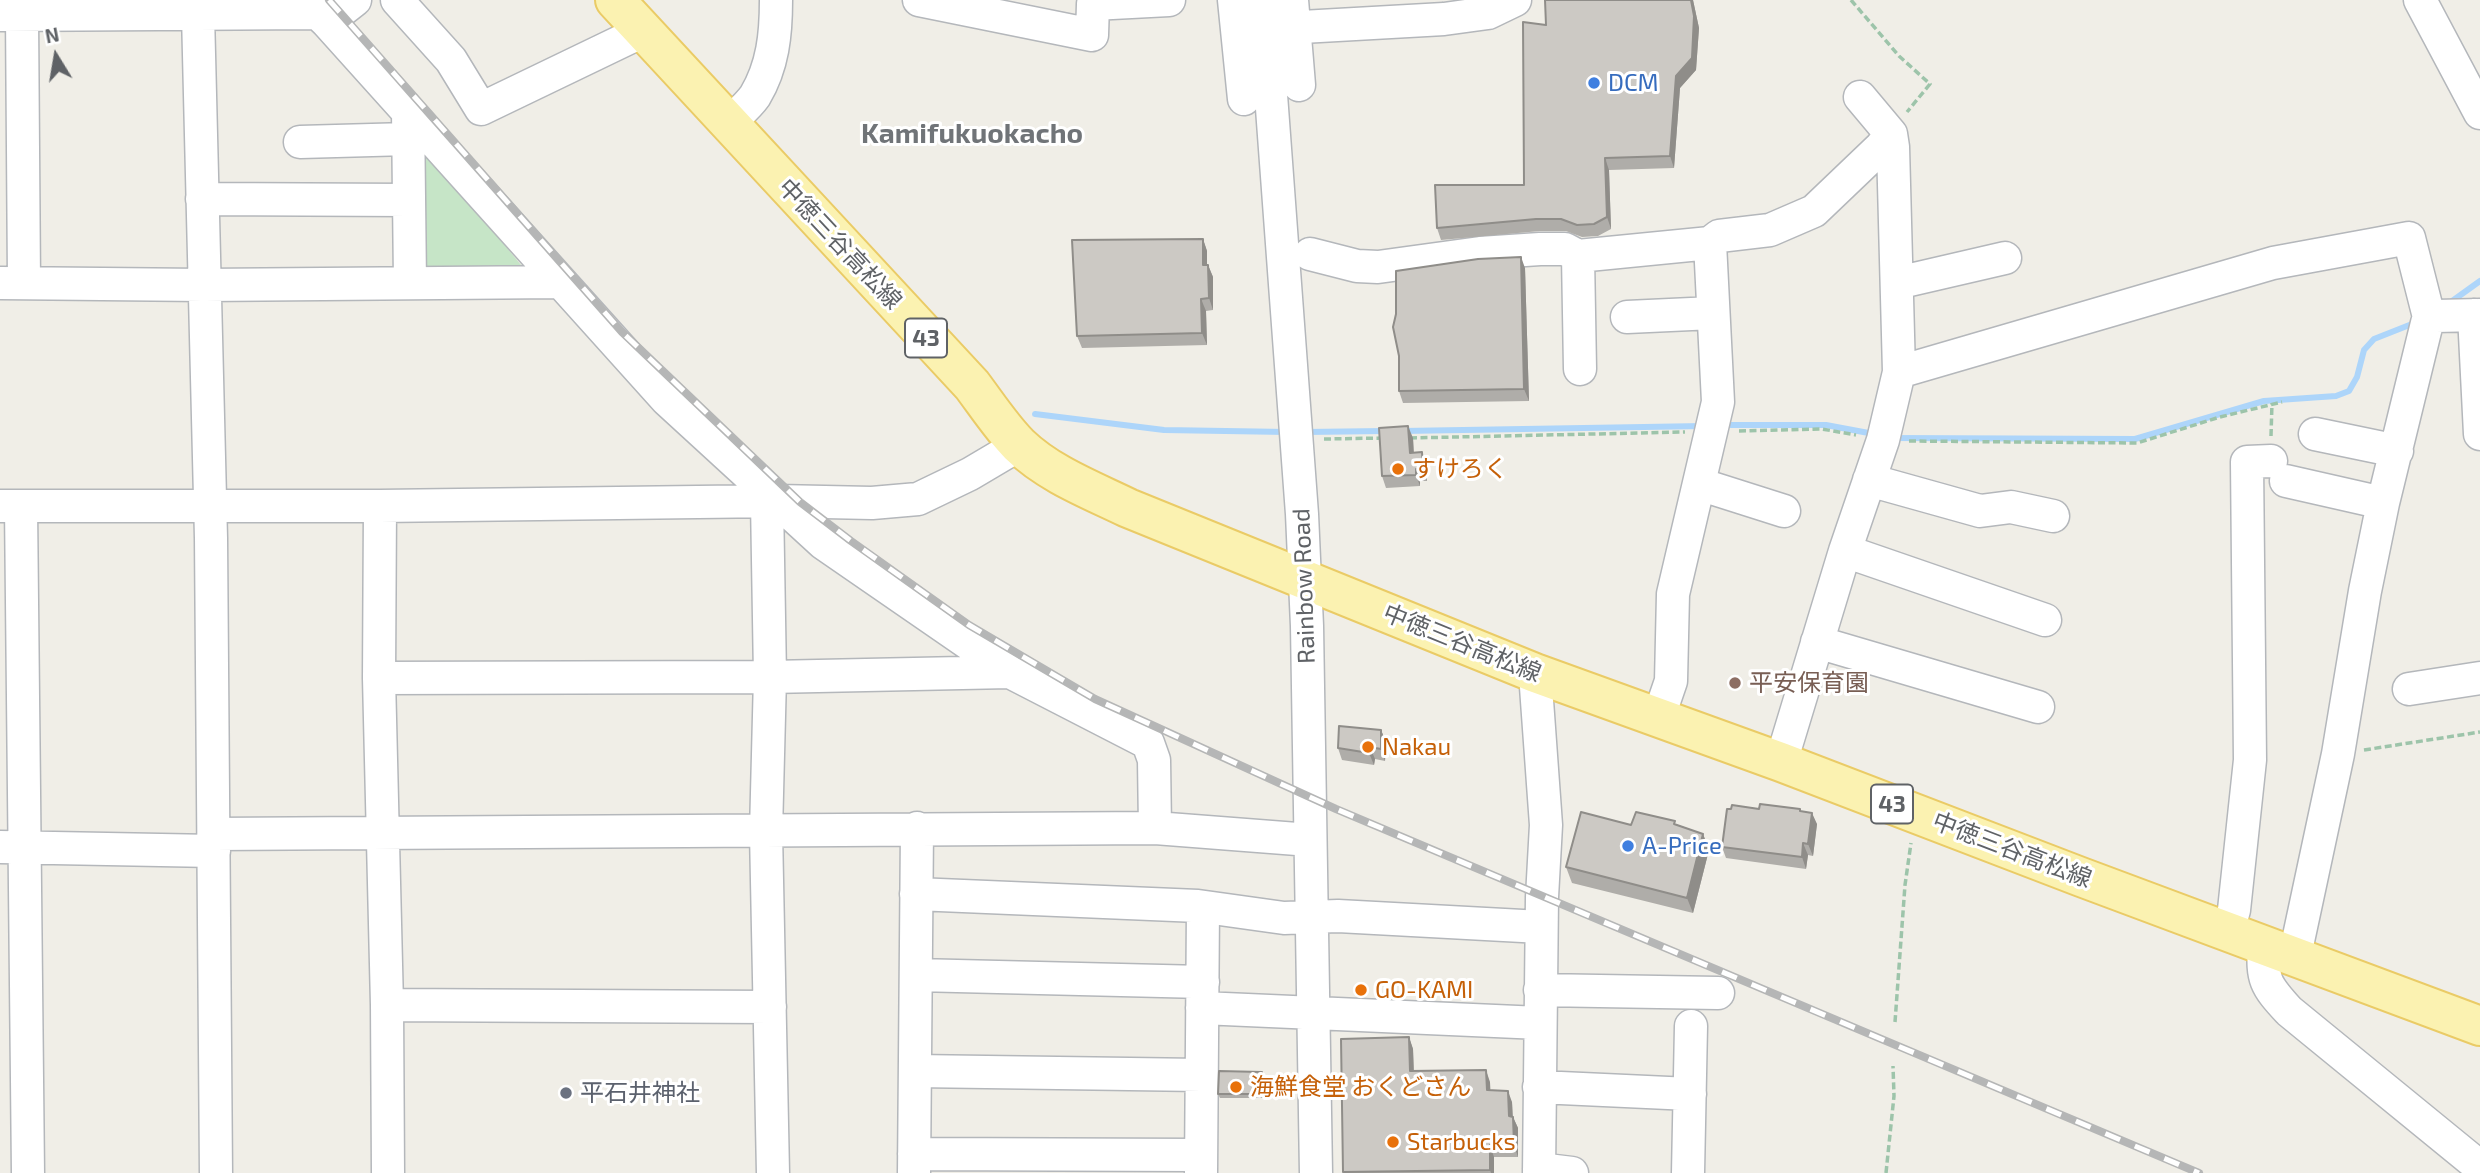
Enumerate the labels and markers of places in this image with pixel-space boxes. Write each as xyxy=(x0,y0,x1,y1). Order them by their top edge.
place label: DCM xyxy=(1608,69,1659,97)
marker: DCM xyxy=(1586,75,1602,91)
place label: すけろく xyxy=(1412,455,1508,483)
marker: すけろく xyxy=(1390,461,1406,477)
place label: 平安保育園 xyxy=(1749,669,1869,697)
marker: 平安保育園 xyxy=(1727,675,1743,691)
place label: Nakau xyxy=(1382,733,1451,761)
marker: Nakau xyxy=(1360,739,1376,755)
place label: A-Price xyxy=(1642,832,1722,860)
marker: A-Price xyxy=(1620,838,1636,854)
place label: GO-KAMI xyxy=(1375,976,1473,1004)
marker: GO-KAMI xyxy=(1353,982,1369,998)
place label: 海鮮食堂 おくどさん xyxy=(1250,1073,1471,1101)
place label: 平石井神社 xyxy=(580,1079,700,1107)
marker: 海鮮食堂 おくどさん xyxy=(1228,1079,1244,1095)
marker: 平石井神社 xyxy=(558,1085,574,1101)
place label: Starbucks xyxy=(1407,1128,1516,1156)
marker: Starbucks xyxy=(1385,1134,1401,1150)

